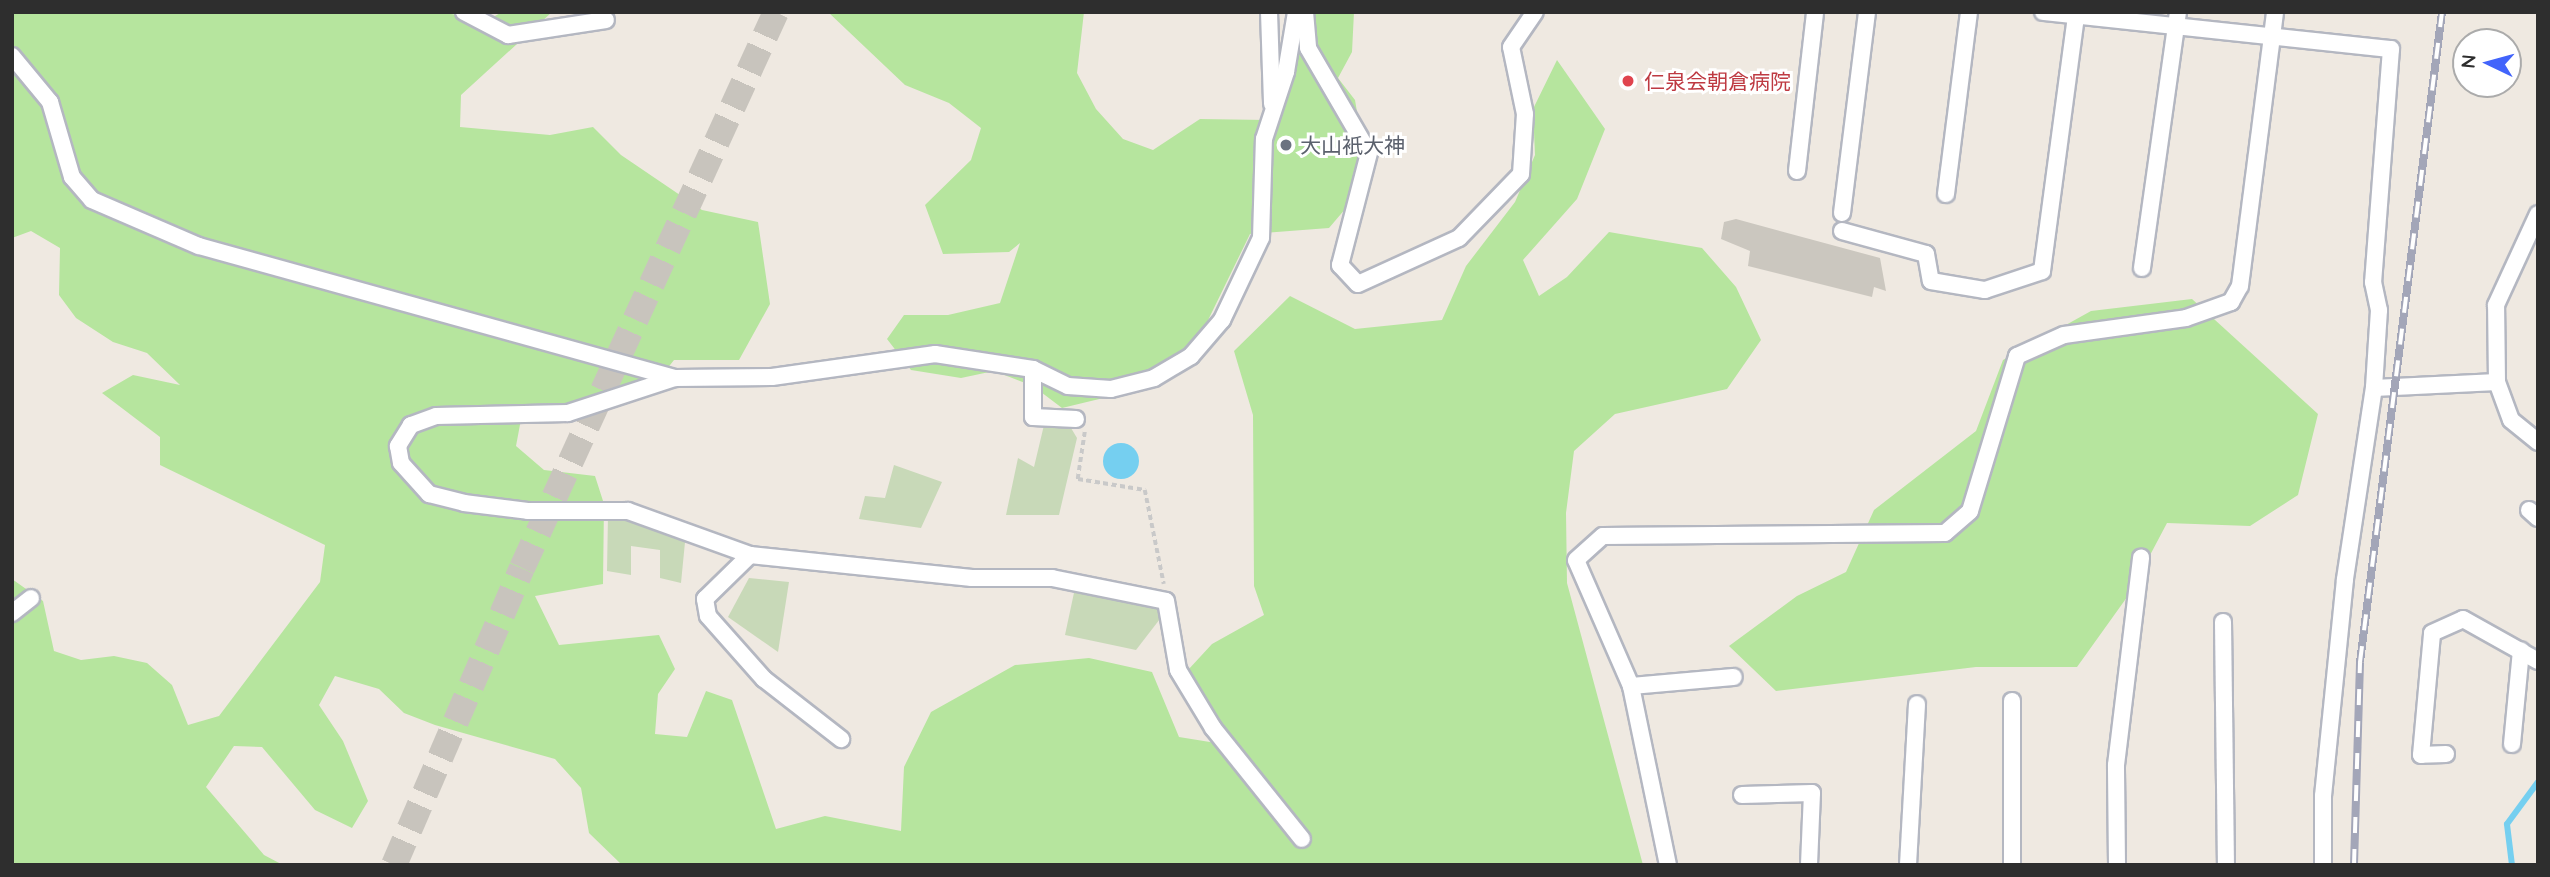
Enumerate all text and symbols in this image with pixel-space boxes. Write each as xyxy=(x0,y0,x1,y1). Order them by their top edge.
north arrow xyxy=(2452,28,2522,98)
text: N xyxy=(2456,53,2481,69)
place label: 仁泉会朝倉病院 xyxy=(1644,68,1791,94)
marker: 仁泉会朝倉病院 xyxy=(1618,71,1638,91)
place label: 大山衹大神 xyxy=(1300,132,1405,158)
marker: 大山衹大神 xyxy=(1278,137,1294,153)

